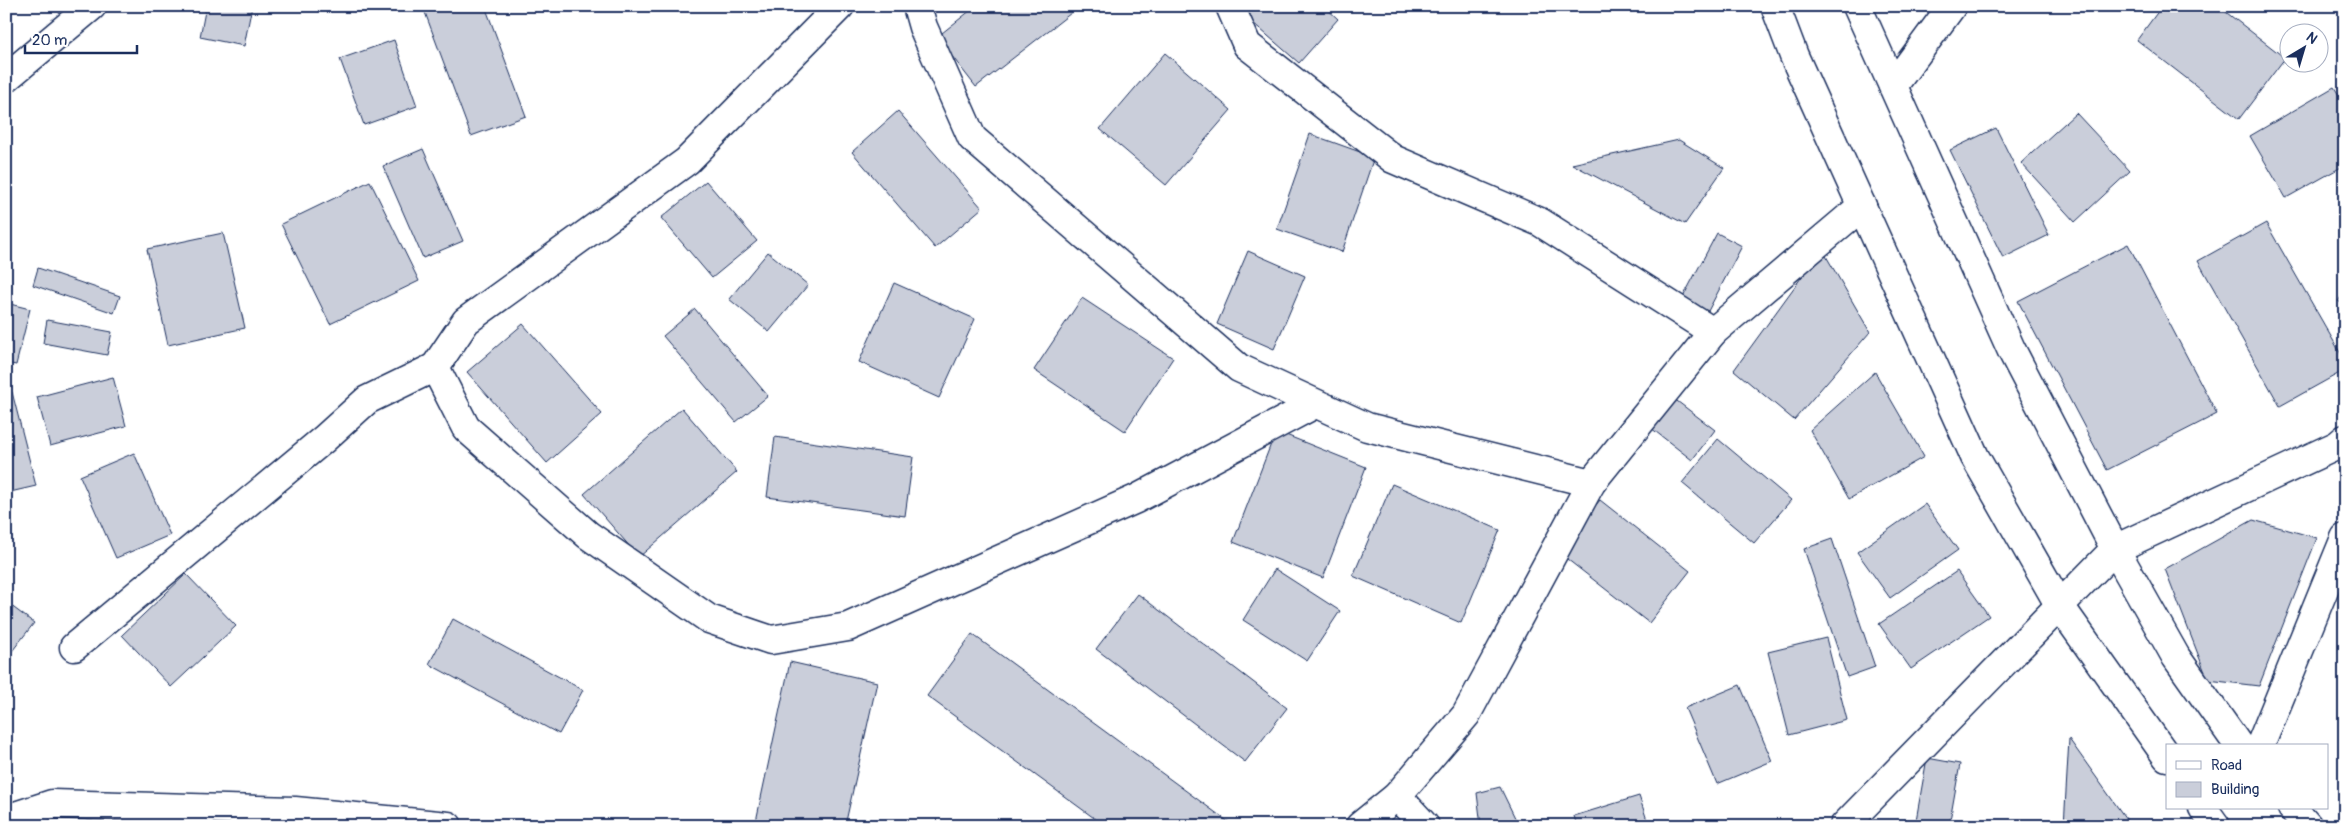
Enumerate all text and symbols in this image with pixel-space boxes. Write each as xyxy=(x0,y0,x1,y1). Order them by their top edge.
scale bar xyxy=(25,22,138,54)
north arrow xyxy=(2278,22,2328,72)
text: N xyxy=(2303,29,2321,48)
text: 20 m xyxy=(32,31,67,50)
legend xyxy=(2166,744,2328,810)
text: Road xyxy=(2211,756,2242,775)
text: Building xyxy=(2211,780,2259,799)

